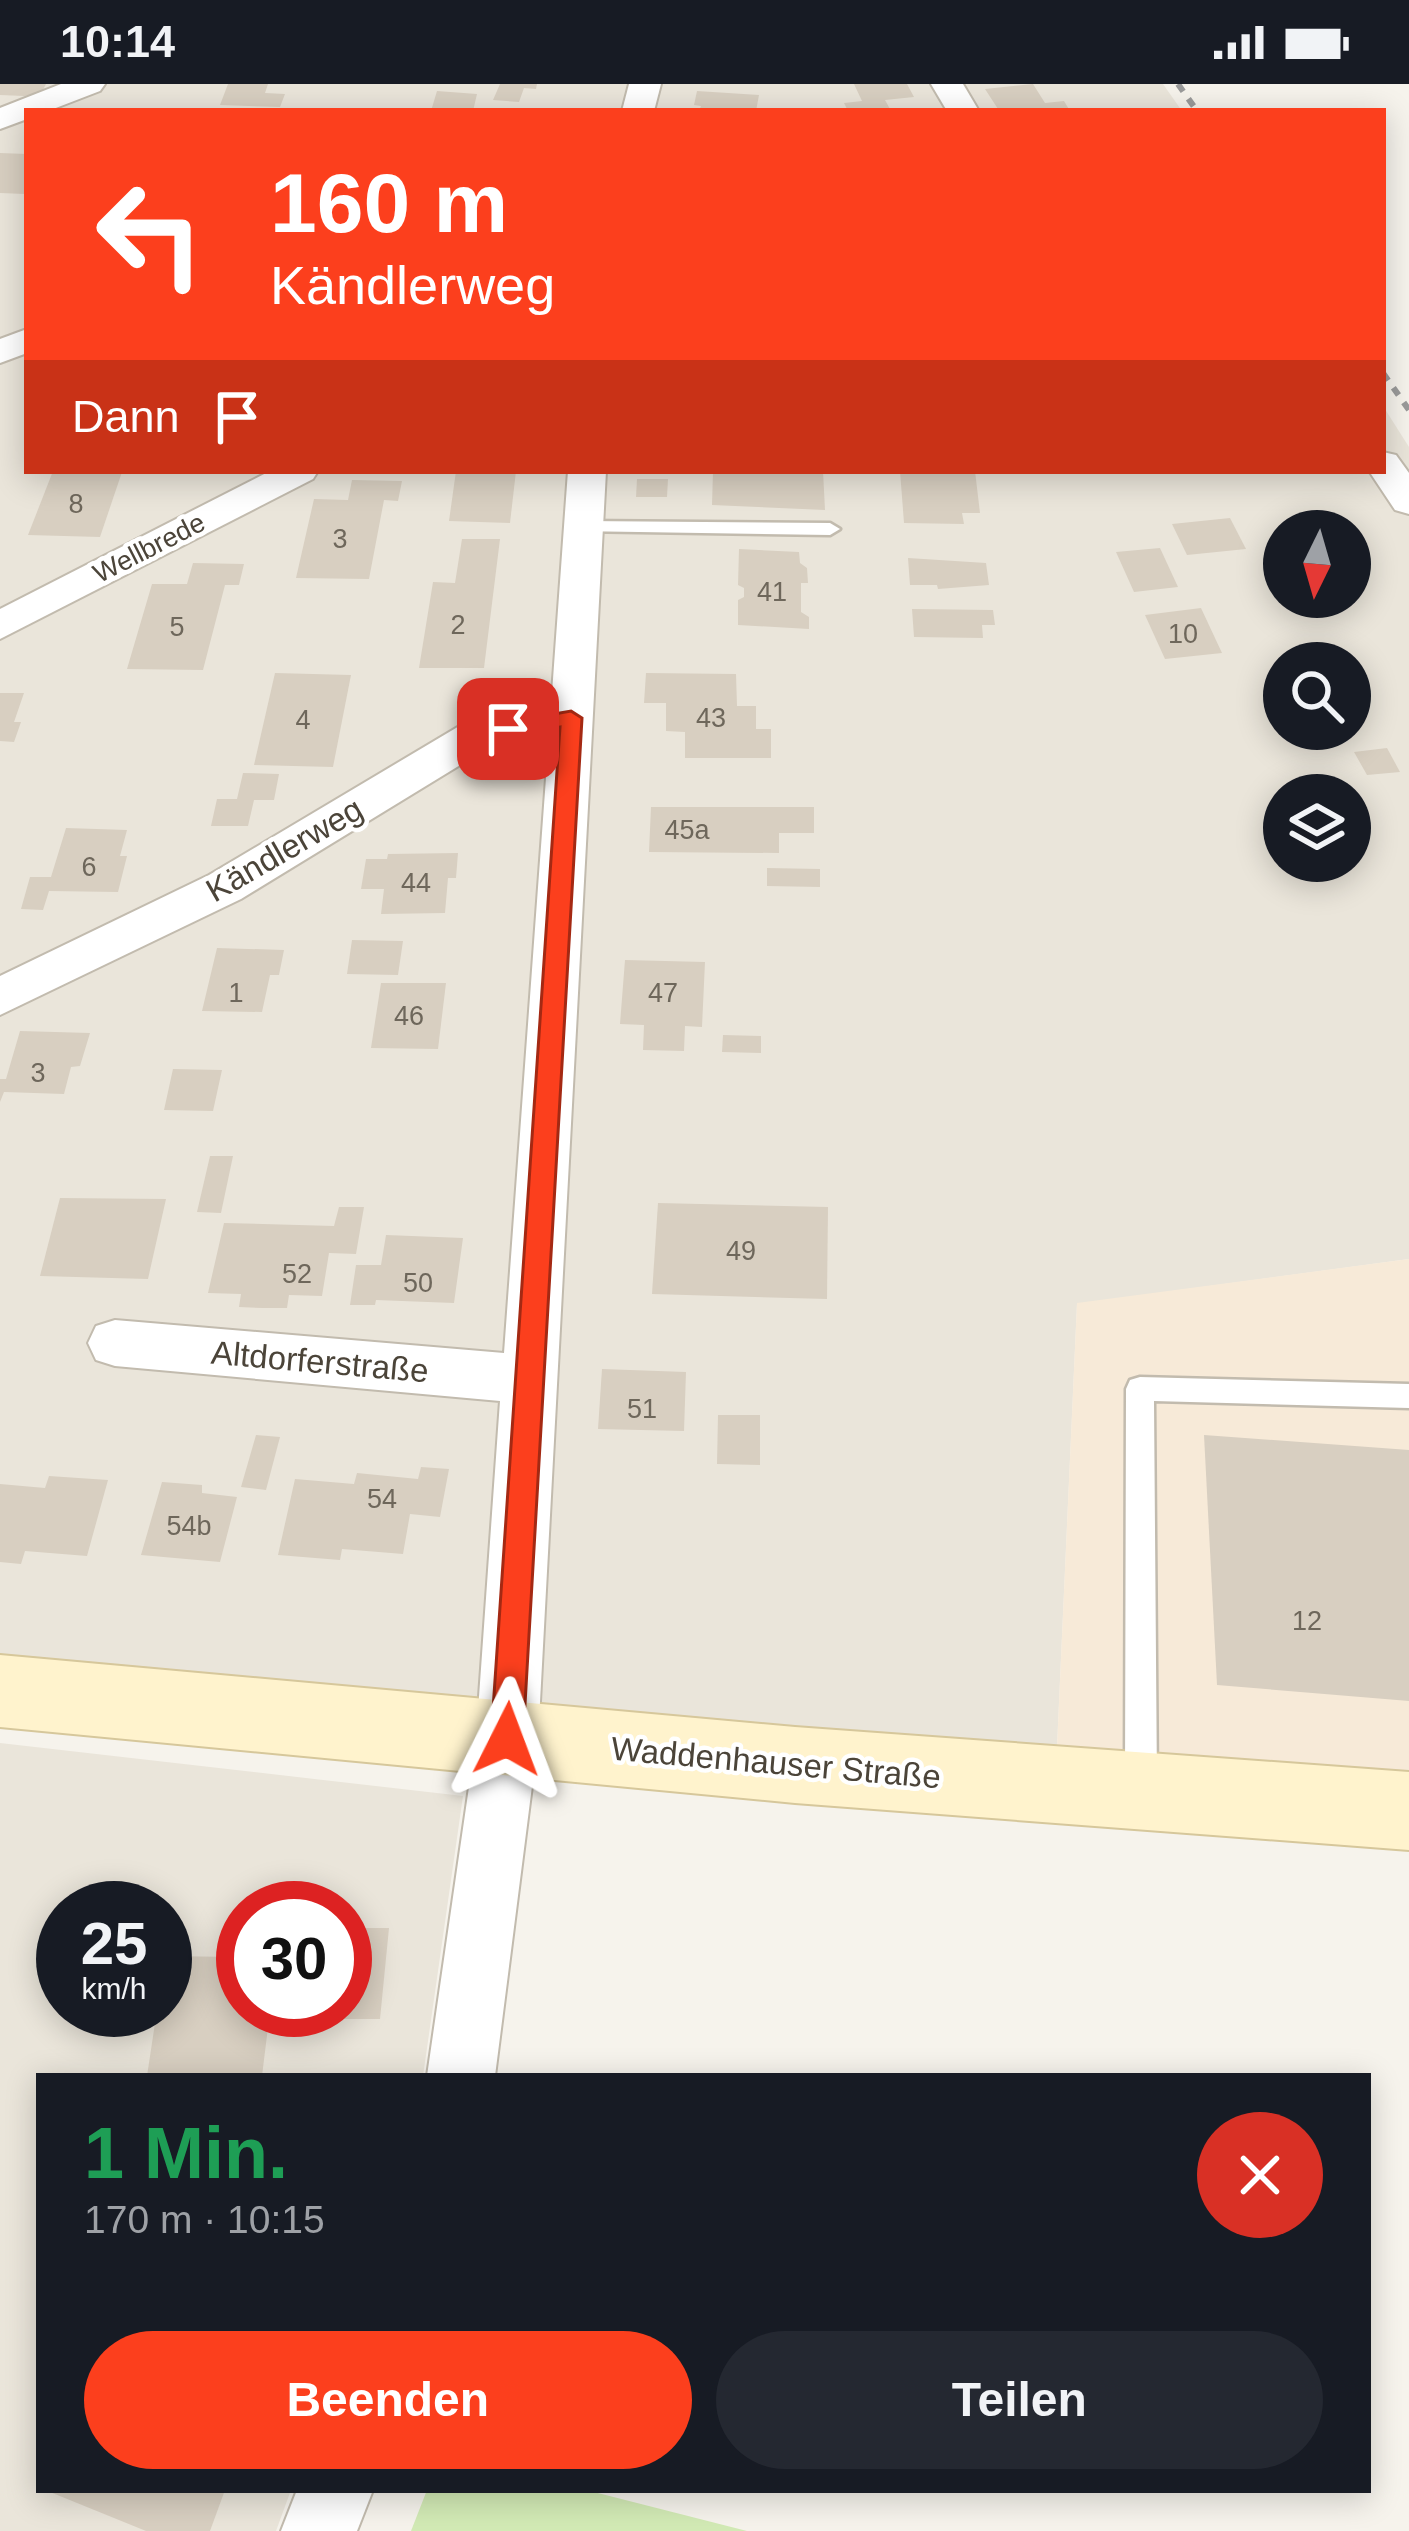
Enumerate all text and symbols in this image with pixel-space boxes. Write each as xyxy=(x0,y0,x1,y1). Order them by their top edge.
text: 10:14 xyxy=(60,16,175,67)
icon: left xyxy=(72,156,228,312)
text: 160 m xyxy=(270,156,508,250)
text: Kändlerweg xyxy=(270,255,555,315)
icon: arrive xyxy=(204,384,270,450)
text: Dann xyxy=(72,391,180,442)
house number: 8 xyxy=(68,489,84,519)
street label: Wellbrede xyxy=(88,507,210,589)
north arrow xyxy=(1263,510,1371,618)
map controls xyxy=(1263,510,1371,882)
house number: 3 xyxy=(332,524,348,554)
house number: 41 xyxy=(757,577,787,607)
house number: 2 xyxy=(450,610,466,640)
house number: 5 xyxy=(169,612,185,642)
house number: 10 xyxy=(1168,619,1198,649)
button: search xyxy=(1263,642,1371,750)
pin xyxy=(457,678,559,780)
icon: arrive xyxy=(475,696,541,762)
house number: 43 xyxy=(696,703,726,733)
house number: 4 xyxy=(295,705,311,735)
button: layers xyxy=(1263,774,1371,882)
street label: Kändlerweg xyxy=(200,790,369,909)
house number: 45a xyxy=(664,815,711,845)
house number: 6 xyxy=(81,852,97,882)
house number: 44 xyxy=(401,868,431,898)
house number: 1 xyxy=(228,978,244,1008)
house number: 47 xyxy=(648,978,678,1008)
house number: 46 xyxy=(394,1001,424,1031)
house number: 3 xyxy=(30,1058,46,1088)
house number: 49 xyxy=(726,1236,756,1266)
house number: 52 xyxy=(282,1259,312,1289)
house number: 50 xyxy=(403,1268,433,1298)
street label: Altdorferstraße xyxy=(210,1334,430,1389)
house number: 51 xyxy=(627,1394,657,1424)
house number: 54 xyxy=(367,1484,397,1514)
house number: 54b xyxy=(166,1511,212,1541)
house number: 12 xyxy=(1292,1606,1322,1636)
position arrow xyxy=(444,1676,570,1802)
street label: Waddenhauser Straße xyxy=(610,1730,942,1795)
speed limit sign: 30 xyxy=(216,1881,372,2037)
text: 25 xyxy=(81,1910,147,1977)
text: km/h xyxy=(81,1972,147,2005)
button: close xyxy=(1197,2112,1323,2238)
text: 1 Min. xyxy=(84,2113,288,2193)
text: 170 m · 10:15 xyxy=(84,2198,325,2241)
button: Beenden xyxy=(84,2331,692,2469)
button: Teilen xyxy=(716,2331,1323,2469)

